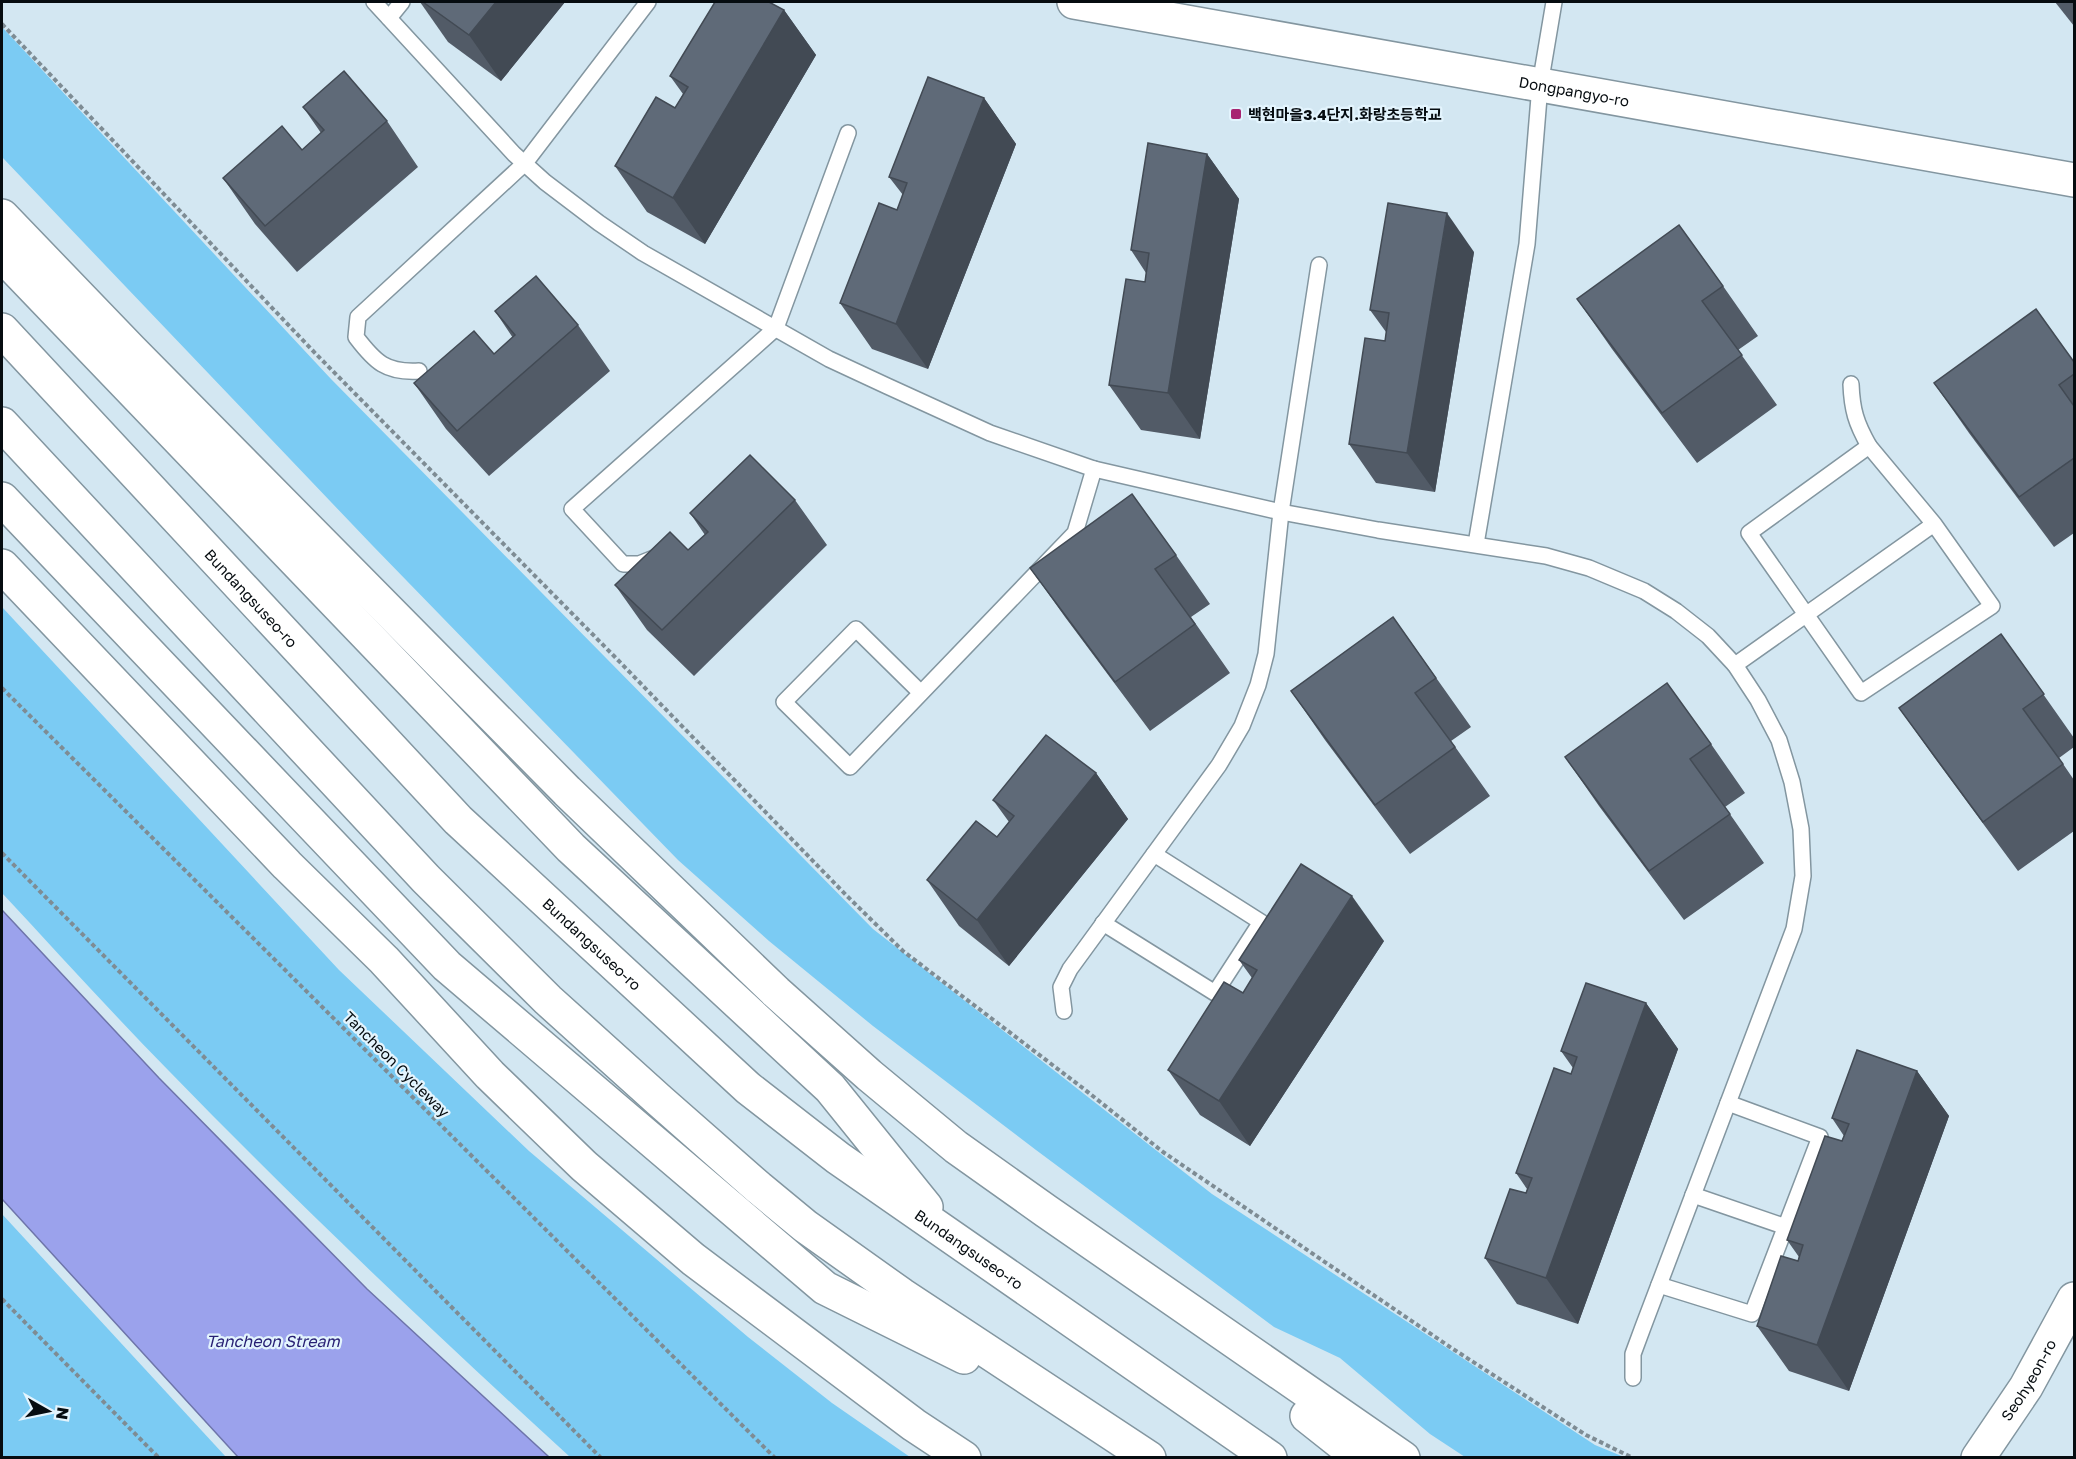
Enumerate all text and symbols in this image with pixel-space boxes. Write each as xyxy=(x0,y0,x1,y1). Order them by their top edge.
street label: Dongpangyo-ro xyxy=(1518,72,1631,110)
place label: 백현마을3.4단지.화랑초등학교 xyxy=(1248,105,1442,123)
marker: 백현마을3.4단지.화랑초등학교 xyxy=(1229,107,1243,121)
street label: Bundangsuseo-ro xyxy=(201,545,301,651)
street label: Bundangsuseo-ro xyxy=(539,894,645,994)
street label: Tancheon Cycleway xyxy=(340,1007,454,1121)
street label: Bundangsuseo-ro xyxy=(912,1205,1027,1293)
water label: Tancheon Stream xyxy=(206,1331,341,1351)
street label: Seohyeon-ro xyxy=(1997,1336,2059,1424)
north arrow xyxy=(18,1381,78,1441)
text: N xyxy=(52,1406,74,1421)

